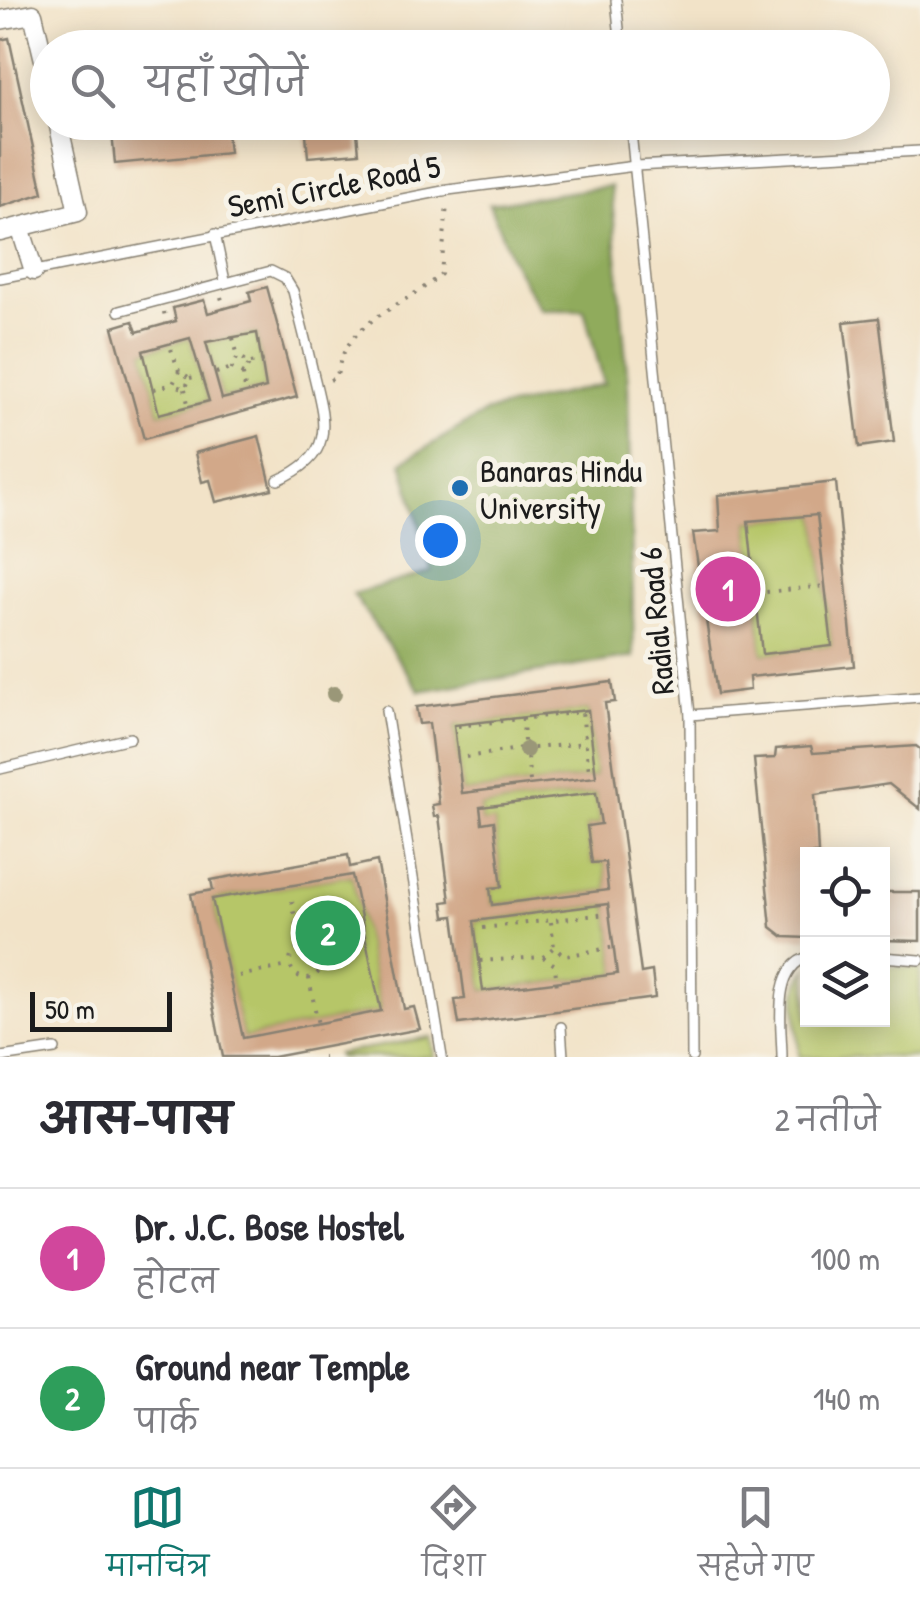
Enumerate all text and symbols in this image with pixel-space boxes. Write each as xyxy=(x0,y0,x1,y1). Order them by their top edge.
search box xyxy=(30,30,890,140)
text: यहाँ खोजें xyxy=(145,55,307,107)
icon: search xyxy=(65,58,120,113)
street label: Semi Circle Road 5 xyxy=(224,144,444,228)
place label: Banaras Hindu University xyxy=(480,449,642,529)
marker: Banaras Hindu University xyxy=(449,477,471,499)
your location xyxy=(415,515,466,566)
street label: Radial Road 6 xyxy=(628,546,684,696)
pin: 1 xyxy=(696,552,760,626)
map controls xyxy=(800,847,890,1027)
button: locate xyxy=(800,847,890,937)
pin: 2 xyxy=(296,896,360,970)
button: layers xyxy=(800,937,890,1027)
scale bar xyxy=(30,987,172,1032)
text: 50 m xyxy=(45,990,95,1028)
text: आस-पास xyxy=(40,1089,232,1146)
text: 2 नतीजे xyxy=(775,1098,880,1141)
text: Dr. J.C. Bose Hostel xyxy=(135,1200,404,1252)
text: 1 xyxy=(67,1237,78,1280)
text: 100 m xyxy=(811,1237,880,1280)
text: होटल xyxy=(135,1260,218,1303)
text: Ground near Temple xyxy=(135,1340,410,1392)
text: 2 xyxy=(65,1377,80,1420)
text: 140 m xyxy=(813,1377,880,1420)
text: पार्क xyxy=(135,1400,198,1443)
tab: मानचित्र xyxy=(106,1480,209,1597)
tab: दिशा xyxy=(422,1480,485,1597)
tab: सहेजे गए xyxy=(698,1480,814,1597)

